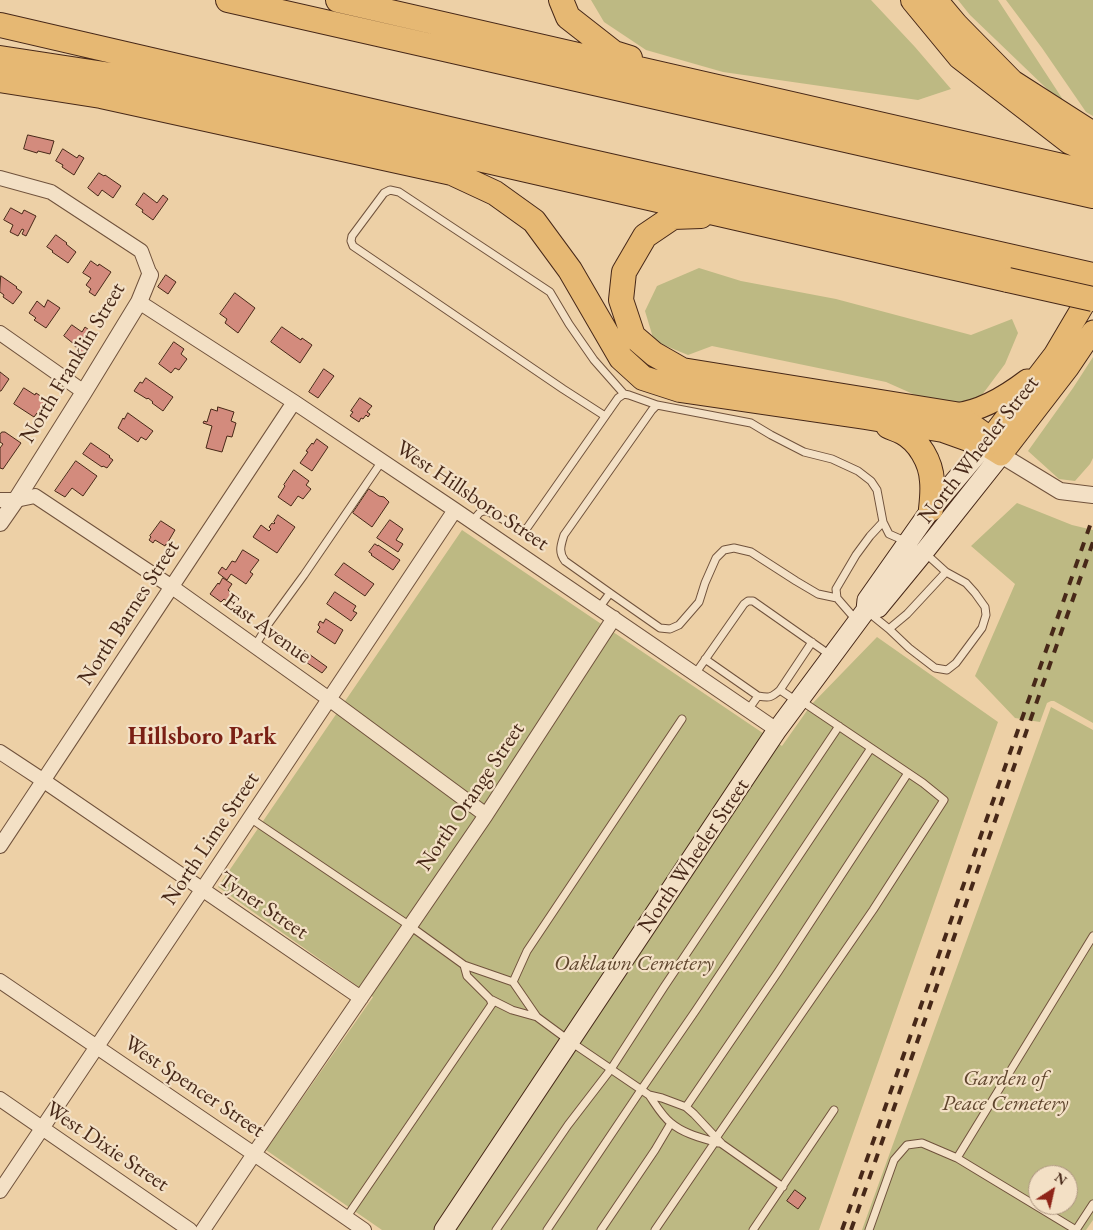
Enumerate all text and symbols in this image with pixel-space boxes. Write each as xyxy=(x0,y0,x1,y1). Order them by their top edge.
street label: North Franklin Street xyxy=(15,278,131,448)
street label: North Wheeler Street xyxy=(913,371,1045,529)
street label: West Hillsboro Street xyxy=(390,435,554,557)
street label: North Barnes Street xyxy=(72,536,186,690)
street label: East Avenue xyxy=(218,588,316,670)
street label: North Orange Street xyxy=(411,718,531,876)
district label: Hillsboro Park xyxy=(128,723,276,751)
street label: North Lime Street xyxy=(157,767,265,911)
street label: North Wheeler Street xyxy=(633,774,755,938)
street label: Tyner Street xyxy=(213,866,313,946)
park label: Oaklawn Cemetery xyxy=(554,951,714,977)
street label: West Spencer Street xyxy=(119,1030,269,1144)
park label: Garden of Peace Cemetery xyxy=(942,1066,1068,1118)
street label: West Dixie Street xyxy=(40,1096,174,1198)
north arrow xyxy=(1028,1165,1078,1215)
text: N xyxy=(1051,1168,1071,1189)

